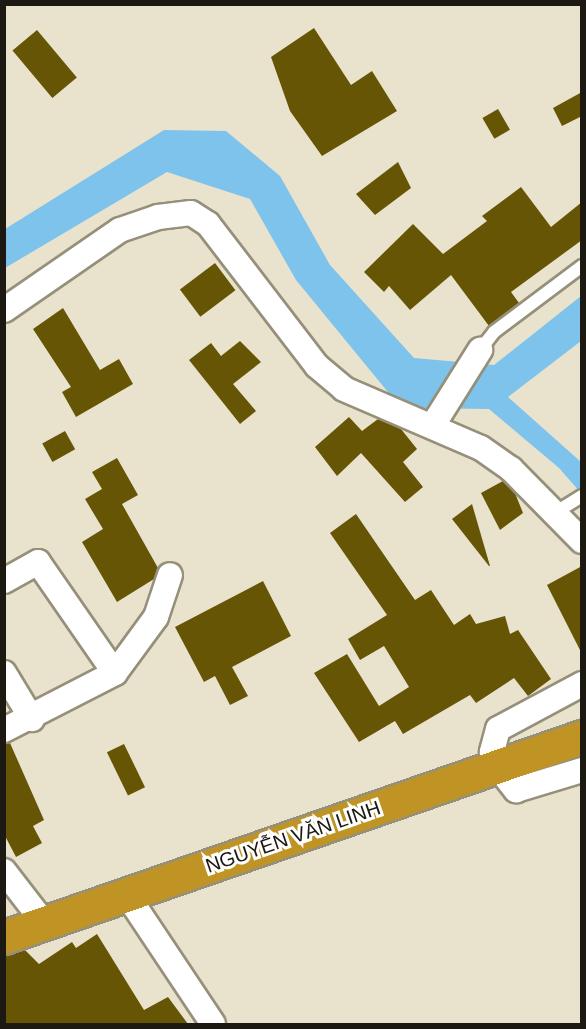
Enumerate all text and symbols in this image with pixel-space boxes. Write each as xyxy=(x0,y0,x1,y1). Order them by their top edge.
street label: NGUYỄN VĂN LINH xyxy=(202,796,384,878)

